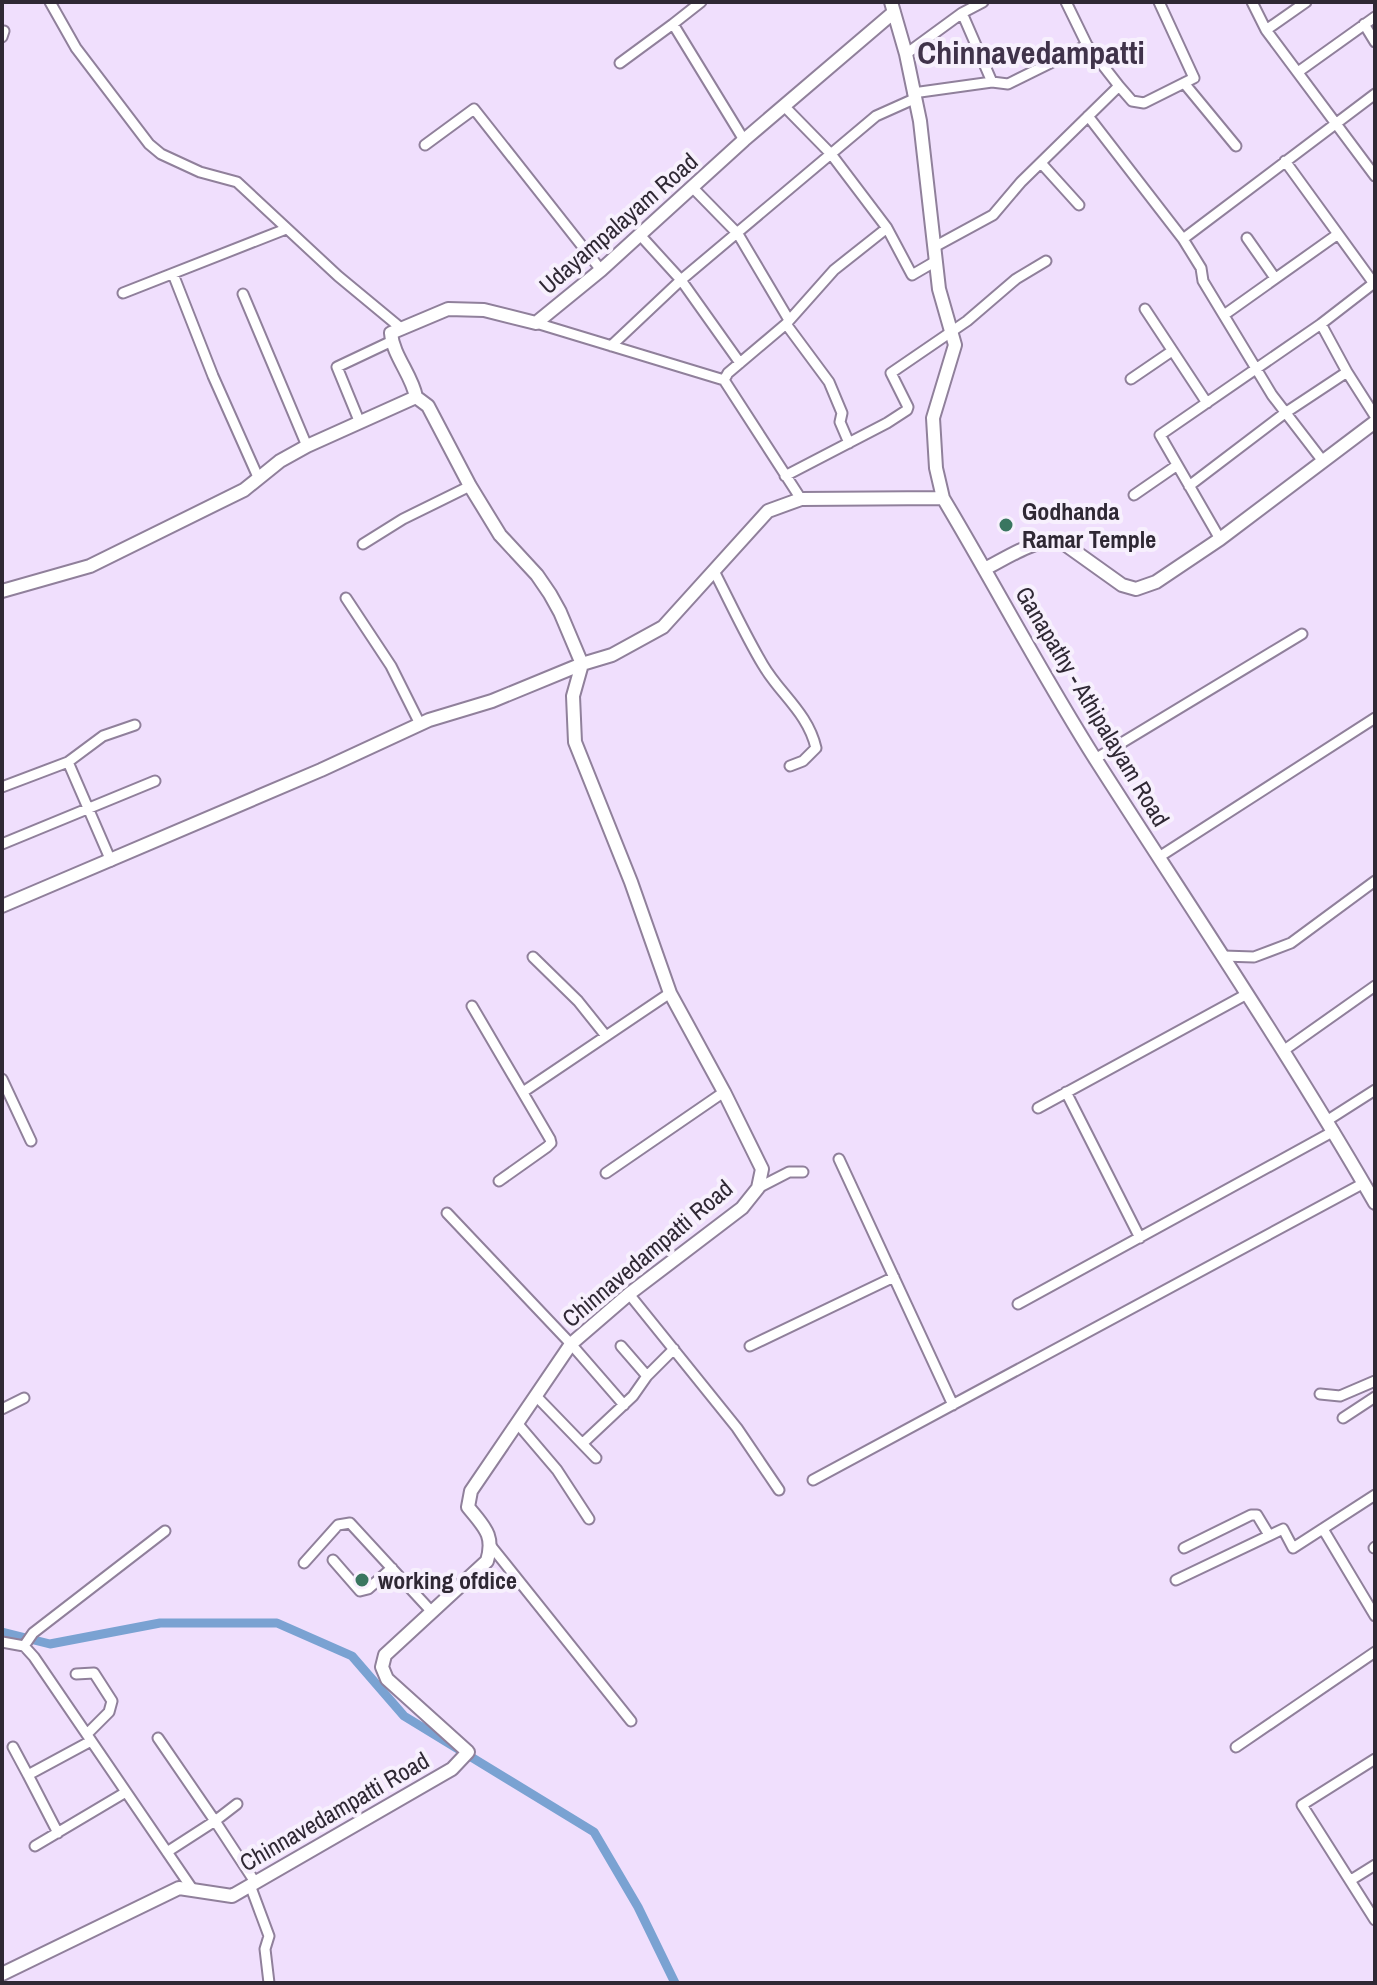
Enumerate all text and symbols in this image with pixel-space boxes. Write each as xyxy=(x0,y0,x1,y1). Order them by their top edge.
district label: Chinnavedampatti xyxy=(917,31,1145,74)
street label: Udayampalayam Road xyxy=(532,145,704,301)
place label: Godhanda Ramar Temple xyxy=(1022,495,1156,555)
marker: Godhanda Ramar Temple xyxy=(997,516,1015,534)
street label: Ganapathy - Athipalayam Road xyxy=(1009,580,1177,832)
street label: Chinnavedampatti Road xyxy=(555,1172,739,1334)
place label: working ofdice xyxy=(378,1564,517,1596)
marker: working ofdice xyxy=(353,1571,371,1589)
street label: Chinnavedampatti Road xyxy=(234,1744,434,1878)

